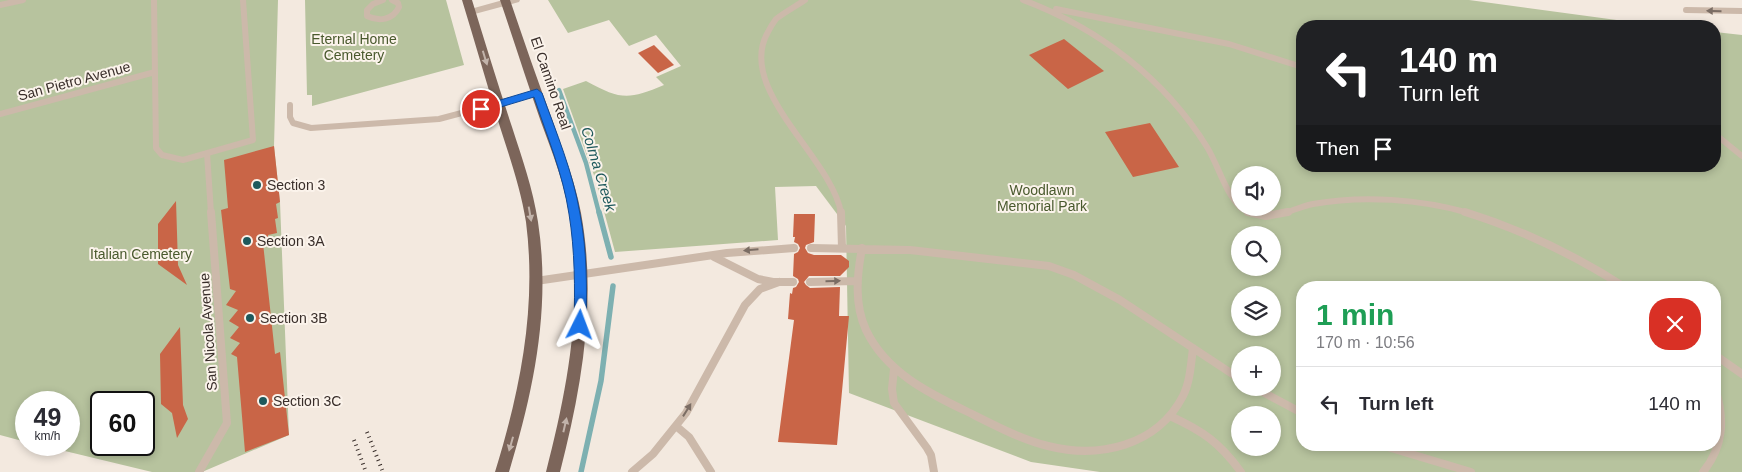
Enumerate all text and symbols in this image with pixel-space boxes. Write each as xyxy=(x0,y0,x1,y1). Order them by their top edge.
one-way arrow xyxy=(1706,7,1722,15)
park label: Eternal Home Cemetery xyxy=(311,31,397,63)
street label: El Camino Real xyxy=(528,34,574,132)
icon: left xyxy=(1316,40,1381,105)
text: 140 m xyxy=(1399,40,1498,79)
one-way arrow xyxy=(482,51,490,66)
street label: San Pietro Avenue xyxy=(16,58,132,104)
text: Turn left xyxy=(1399,81,1479,106)
pin xyxy=(460,88,502,130)
icon: arrive xyxy=(467,95,495,123)
water label: Colma Creek xyxy=(578,125,620,215)
icon: arrive xyxy=(1369,135,1397,163)
text: Then xyxy=(1316,138,1359,159)
map controls xyxy=(1231,166,1281,456)
button: sound xyxy=(1231,166,1281,216)
place label: Section 3 xyxy=(267,177,326,193)
marker: Section 3 xyxy=(251,179,263,191)
park label: Woodlawn Memorial Park xyxy=(997,182,1088,214)
one-way arrow xyxy=(527,207,535,223)
button: search xyxy=(1231,226,1281,276)
place label: Section 3A xyxy=(257,233,325,249)
marker: Section 3A xyxy=(241,235,253,247)
park label: Italian Cemetery xyxy=(90,246,192,262)
one-way arrow xyxy=(743,247,759,255)
street label: San Nicola Avenue xyxy=(196,272,220,391)
one-way arrow xyxy=(825,277,841,285)
button: layers xyxy=(1231,286,1281,336)
position arrow xyxy=(553,298,605,350)
text: 1 min xyxy=(1316,298,1394,331)
button: close xyxy=(1649,298,1701,350)
place label: Section 3B xyxy=(260,310,328,326)
marker: Section 3B xyxy=(244,312,256,324)
text: 170 m · 10:56 xyxy=(1316,334,1415,351)
button: + xyxy=(1231,346,1281,396)
icon: left xyxy=(1316,390,1344,418)
speed limit sign: 60 xyxy=(90,391,155,456)
place label: Section 3C xyxy=(273,393,341,409)
text: Turn left xyxy=(1359,393,1434,414)
text: 140 m xyxy=(1648,393,1701,414)
marker: Section 3C xyxy=(257,395,269,407)
text: 49 xyxy=(34,403,61,431)
one-way arrow xyxy=(683,403,692,416)
button: − xyxy=(1231,406,1281,456)
one-way arrow xyxy=(561,417,569,432)
text: km/h xyxy=(34,429,61,443)
one-way arrow xyxy=(507,436,515,451)

